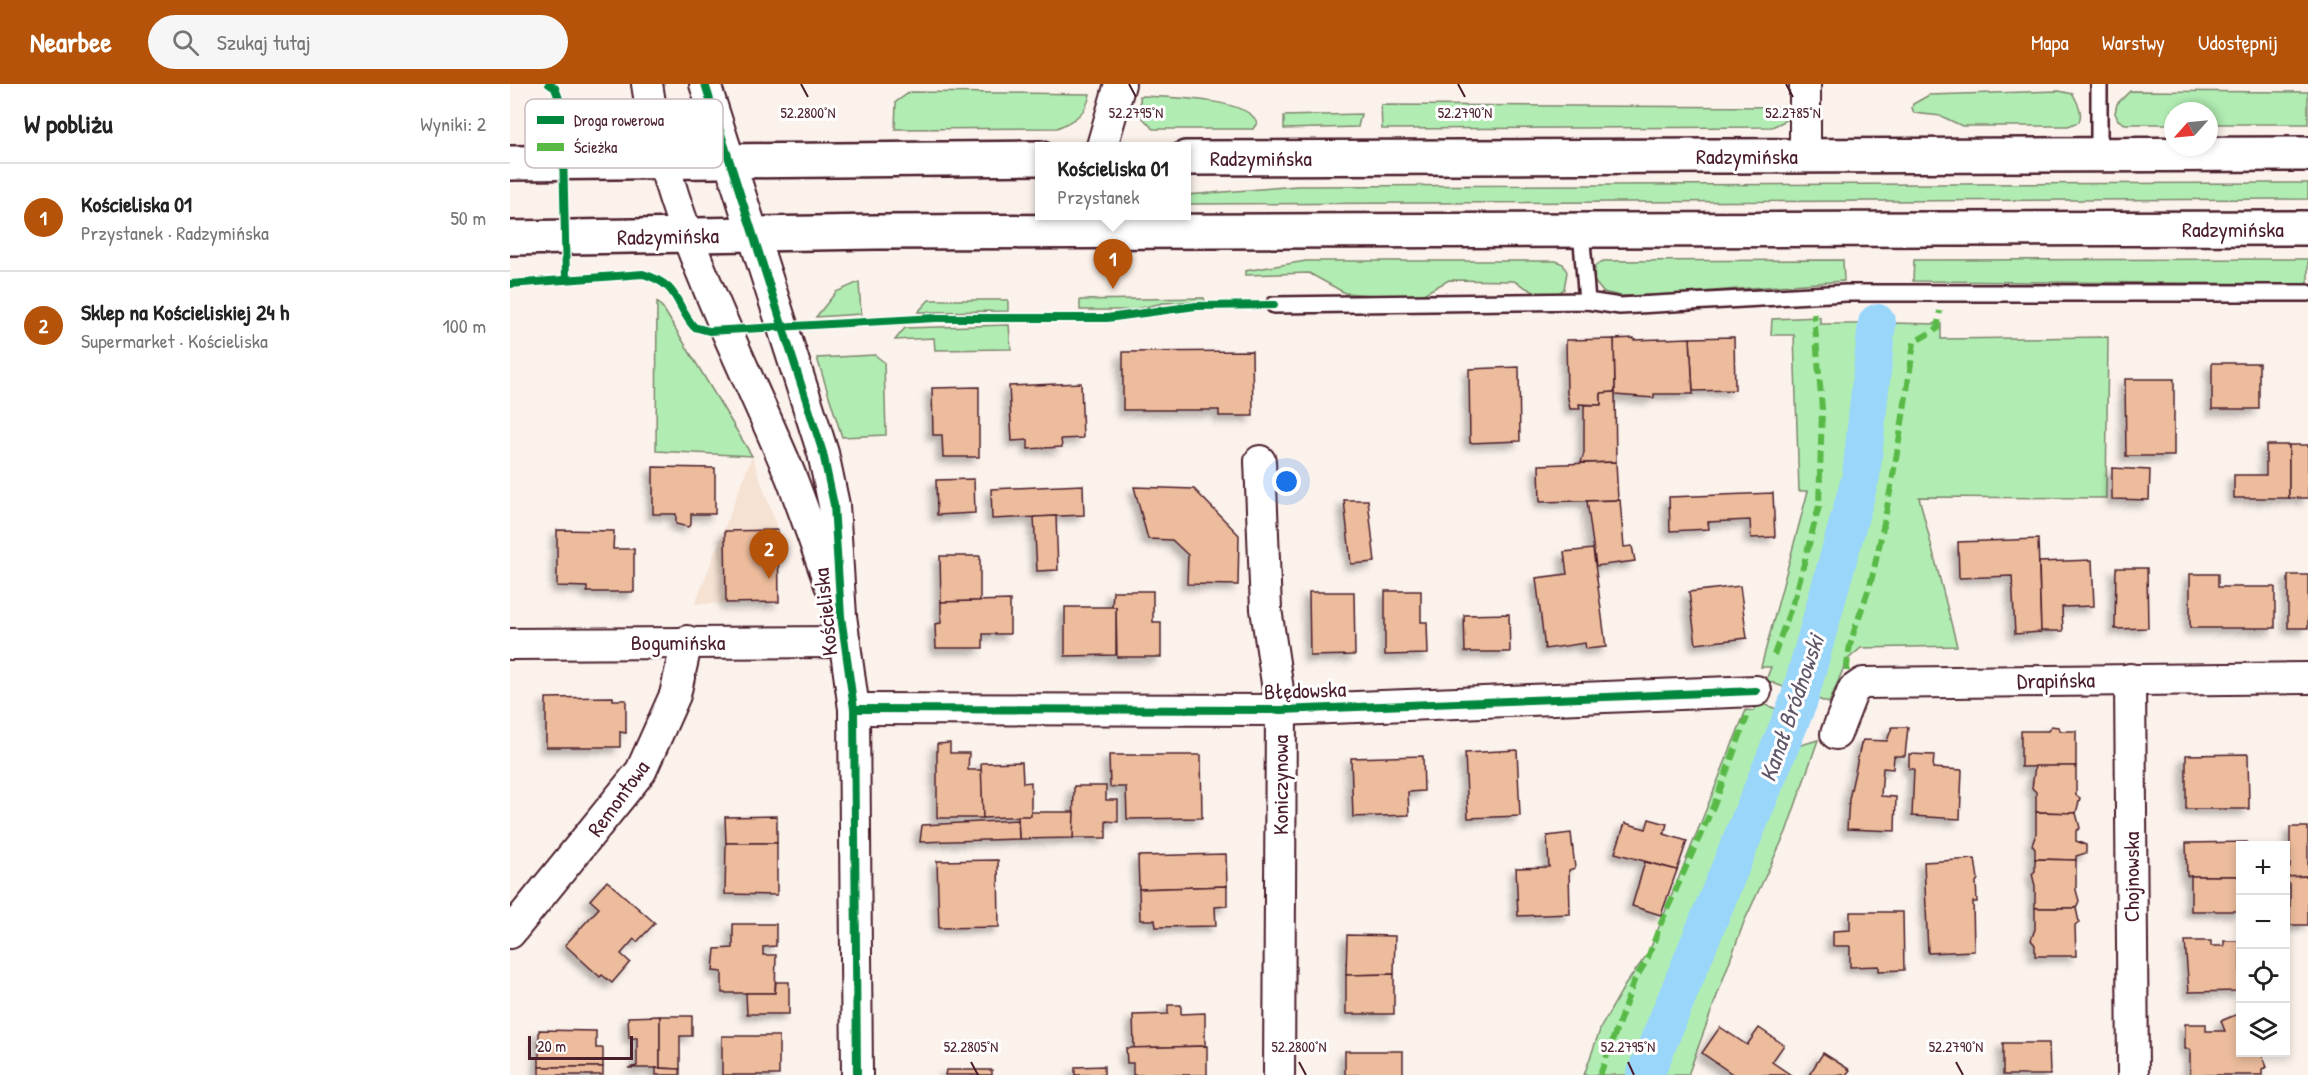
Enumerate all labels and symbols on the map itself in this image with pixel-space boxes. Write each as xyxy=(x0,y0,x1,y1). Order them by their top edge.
legend xyxy=(525,99,723,168)
text: 52.2800°N xyxy=(781,102,836,123)
text: 52.2795°N xyxy=(1109,102,1163,123)
text: 52.2790°N xyxy=(1438,102,1492,123)
text: 52.2785°N xyxy=(1765,102,1821,123)
north arrow xyxy=(2164,102,2218,156)
text: Droga rowerowa xyxy=(574,109,664,131)
text: Ścieżka xyxy=(574,136,617,158)
street label: Radzymińska xyxy=(1696,141,1798,171)
street label: Radzymińska xyxy=(1210,143,1312,173)
street label: Radzymińska xyxy=(2182,214,2284,244)
street label: Radzymińska xyxy=(617,220,720,252)
pin: 1 xyxy=(1094,240,1132,289)
your location xyxy=(1272,467,1301,496)
pin: 2 xyxy=(750,530,788,579)
street label: Kościeliska xyxy=(805,566,845,657)
street label: Bogumińska xyxy=(631,627,726,657)
water label: Kanał Bródnowski xyxy=(1751,628,1832,786)
street label: Drapińska xyxy=(2017,664,2096,696)
street label: Błędowska xyxy=(1263,674,1347,706)
street label: Koniczynowa xyxy=(1265,735,1295,835)
street label: Remontowa xyxy=(580,753,656,842)
street label: Chojnowska xyxy=(2116,831,2146,922)
scale bar xyxy=(528,1033,633,1060)
text: 52.2805°N xyxy=(944,1036,998,1057)
text: 52.2800°N xyxy=(1272,1036,1327,1057)
text: 52.2795°N xyxy=(1601,1036,1655,1057)
text: 52.2790°N xyxy=(1929,1036,1983,1057)

